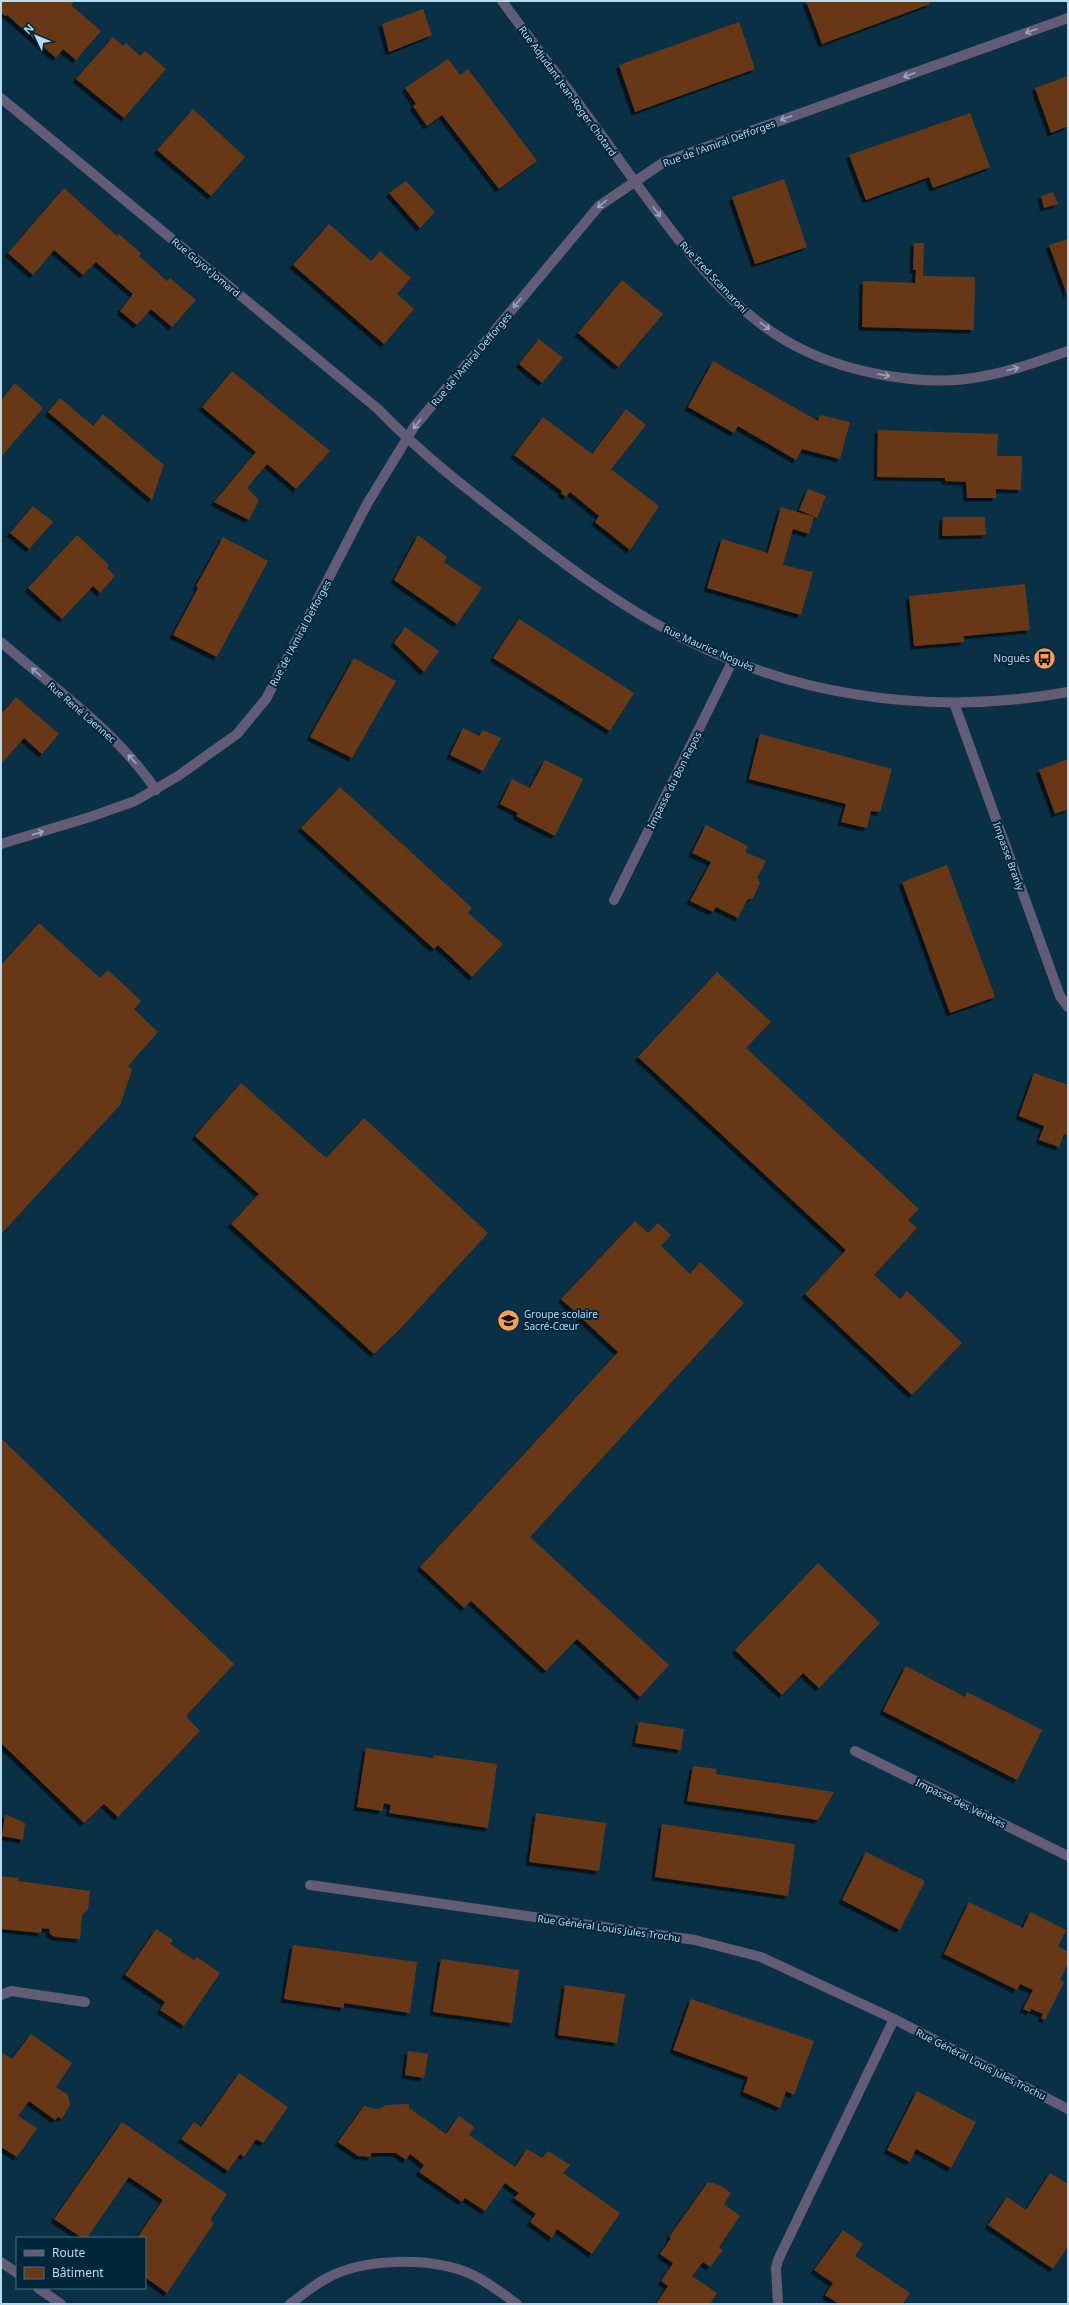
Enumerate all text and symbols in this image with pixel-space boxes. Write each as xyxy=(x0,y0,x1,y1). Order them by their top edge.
north arrow xyxy=(16,16,56,56)
text: N xyxy=(20,20,37,37)
street label: Rue Adjudant Jean-Roger Chotard xyxy=(516,23,620,159)
one-way arrow xyxy=(1025,28,1038,35)
one-way arrow xyxy=(903,71,915,79)
one-way arrow xyxy=(781,115,793,123)
street label: Rue de l'Amiral Defforges xyxy=(661,116,777,170)
one-way arrow xyxy=(597,200,608,209)
one-way arrow xyxy=(652,207,661,218)
street label: Rue Guyot Jomard xyxy=(169,234,243,300)
street label: Rue Fred Scamaroni xyxy=(677,238,751,316)
one-way arrow xyxy=(513,297,522,308)
street label: Rue de l'Amiral Defforges xyxy=(427,309,515,409)
one-way arrow xyxy=(760,322,771,330)
one-way arrow xyxy=(1006,365,1019,373)
one-way arrow xyxy=(877,371,890,379)
one-way arrow xyxy=(412,419,421,430)
street label: Rue de l'Amiral Defforges xyxy=(266,577,334,689)
street label: Rue Maurice Noguès xyxy=(662,622,757,674)
bus stop icon: Noguès xyxy=(1032,645,1058,671)
place label: Noguès xyxy=(994,651,1030,665)
one-way arrow xyxy=(31,667,41,676)
street label: Rue René Laennec xyxy=(45,678,119,746)
street label: Impasse du Bon Repos xyxy=(643,729,705,831)
one-way arrow xyxy=(128,754,137,764)
street label: Impasse Branly xyxy=(990,820,1028,893)
one-way arrow xyxy=(32,829,45,836)
school or university icon: Groupe scolaire Sacré-Cœur xyxy=(495,1307,521,1333)
place label: Groupe scolaire Sacré-Cœur xyxy=(524,1307,598,1333)
street label: Impasse des Vénètes xyxy=(914,1775,1009,1831)
street label: Rue Général Louis Jules Trochu xyxy=(537,1911,681,1945)
street label: Rue Général Louis Jules Trochu xyxy=(914,2025,1048,2103)
legend xyxy=(16,2237,146,2289)
text: Route xyxy=(52,2244,85,2261)
text: Bâtiment xyxy=(52,2264,104,2281)

